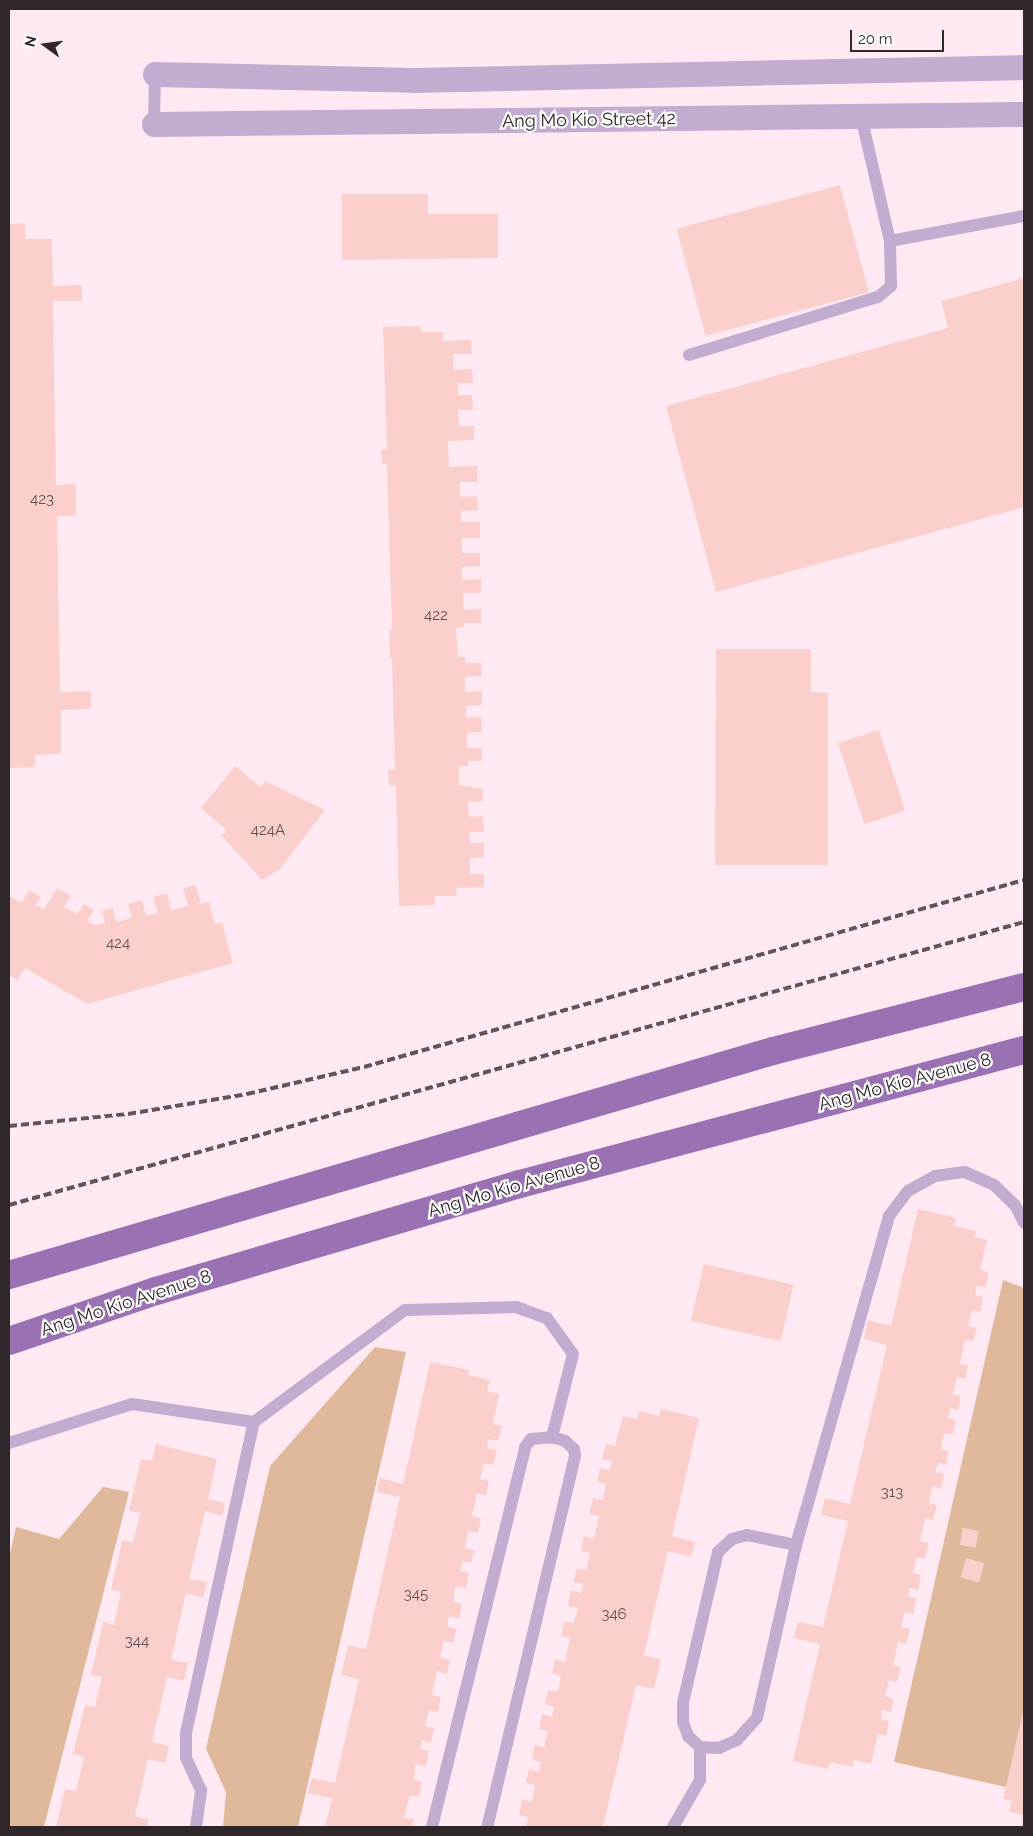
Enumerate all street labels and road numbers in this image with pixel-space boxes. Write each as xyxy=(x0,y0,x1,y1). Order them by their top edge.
street label: Ang Mo Kio Street 42 xyxy=(502,108,676,132)
street label: Ang Mo Kio Avenue 8 xyxy=(816,1048,994,1116)
street label: Ang Mo Kio Avenue 8 xyxy=(425,1152,603,1222)
street label: Ang Mo Kio Avenue 8 xyxy=(38,1265,214,1341)

